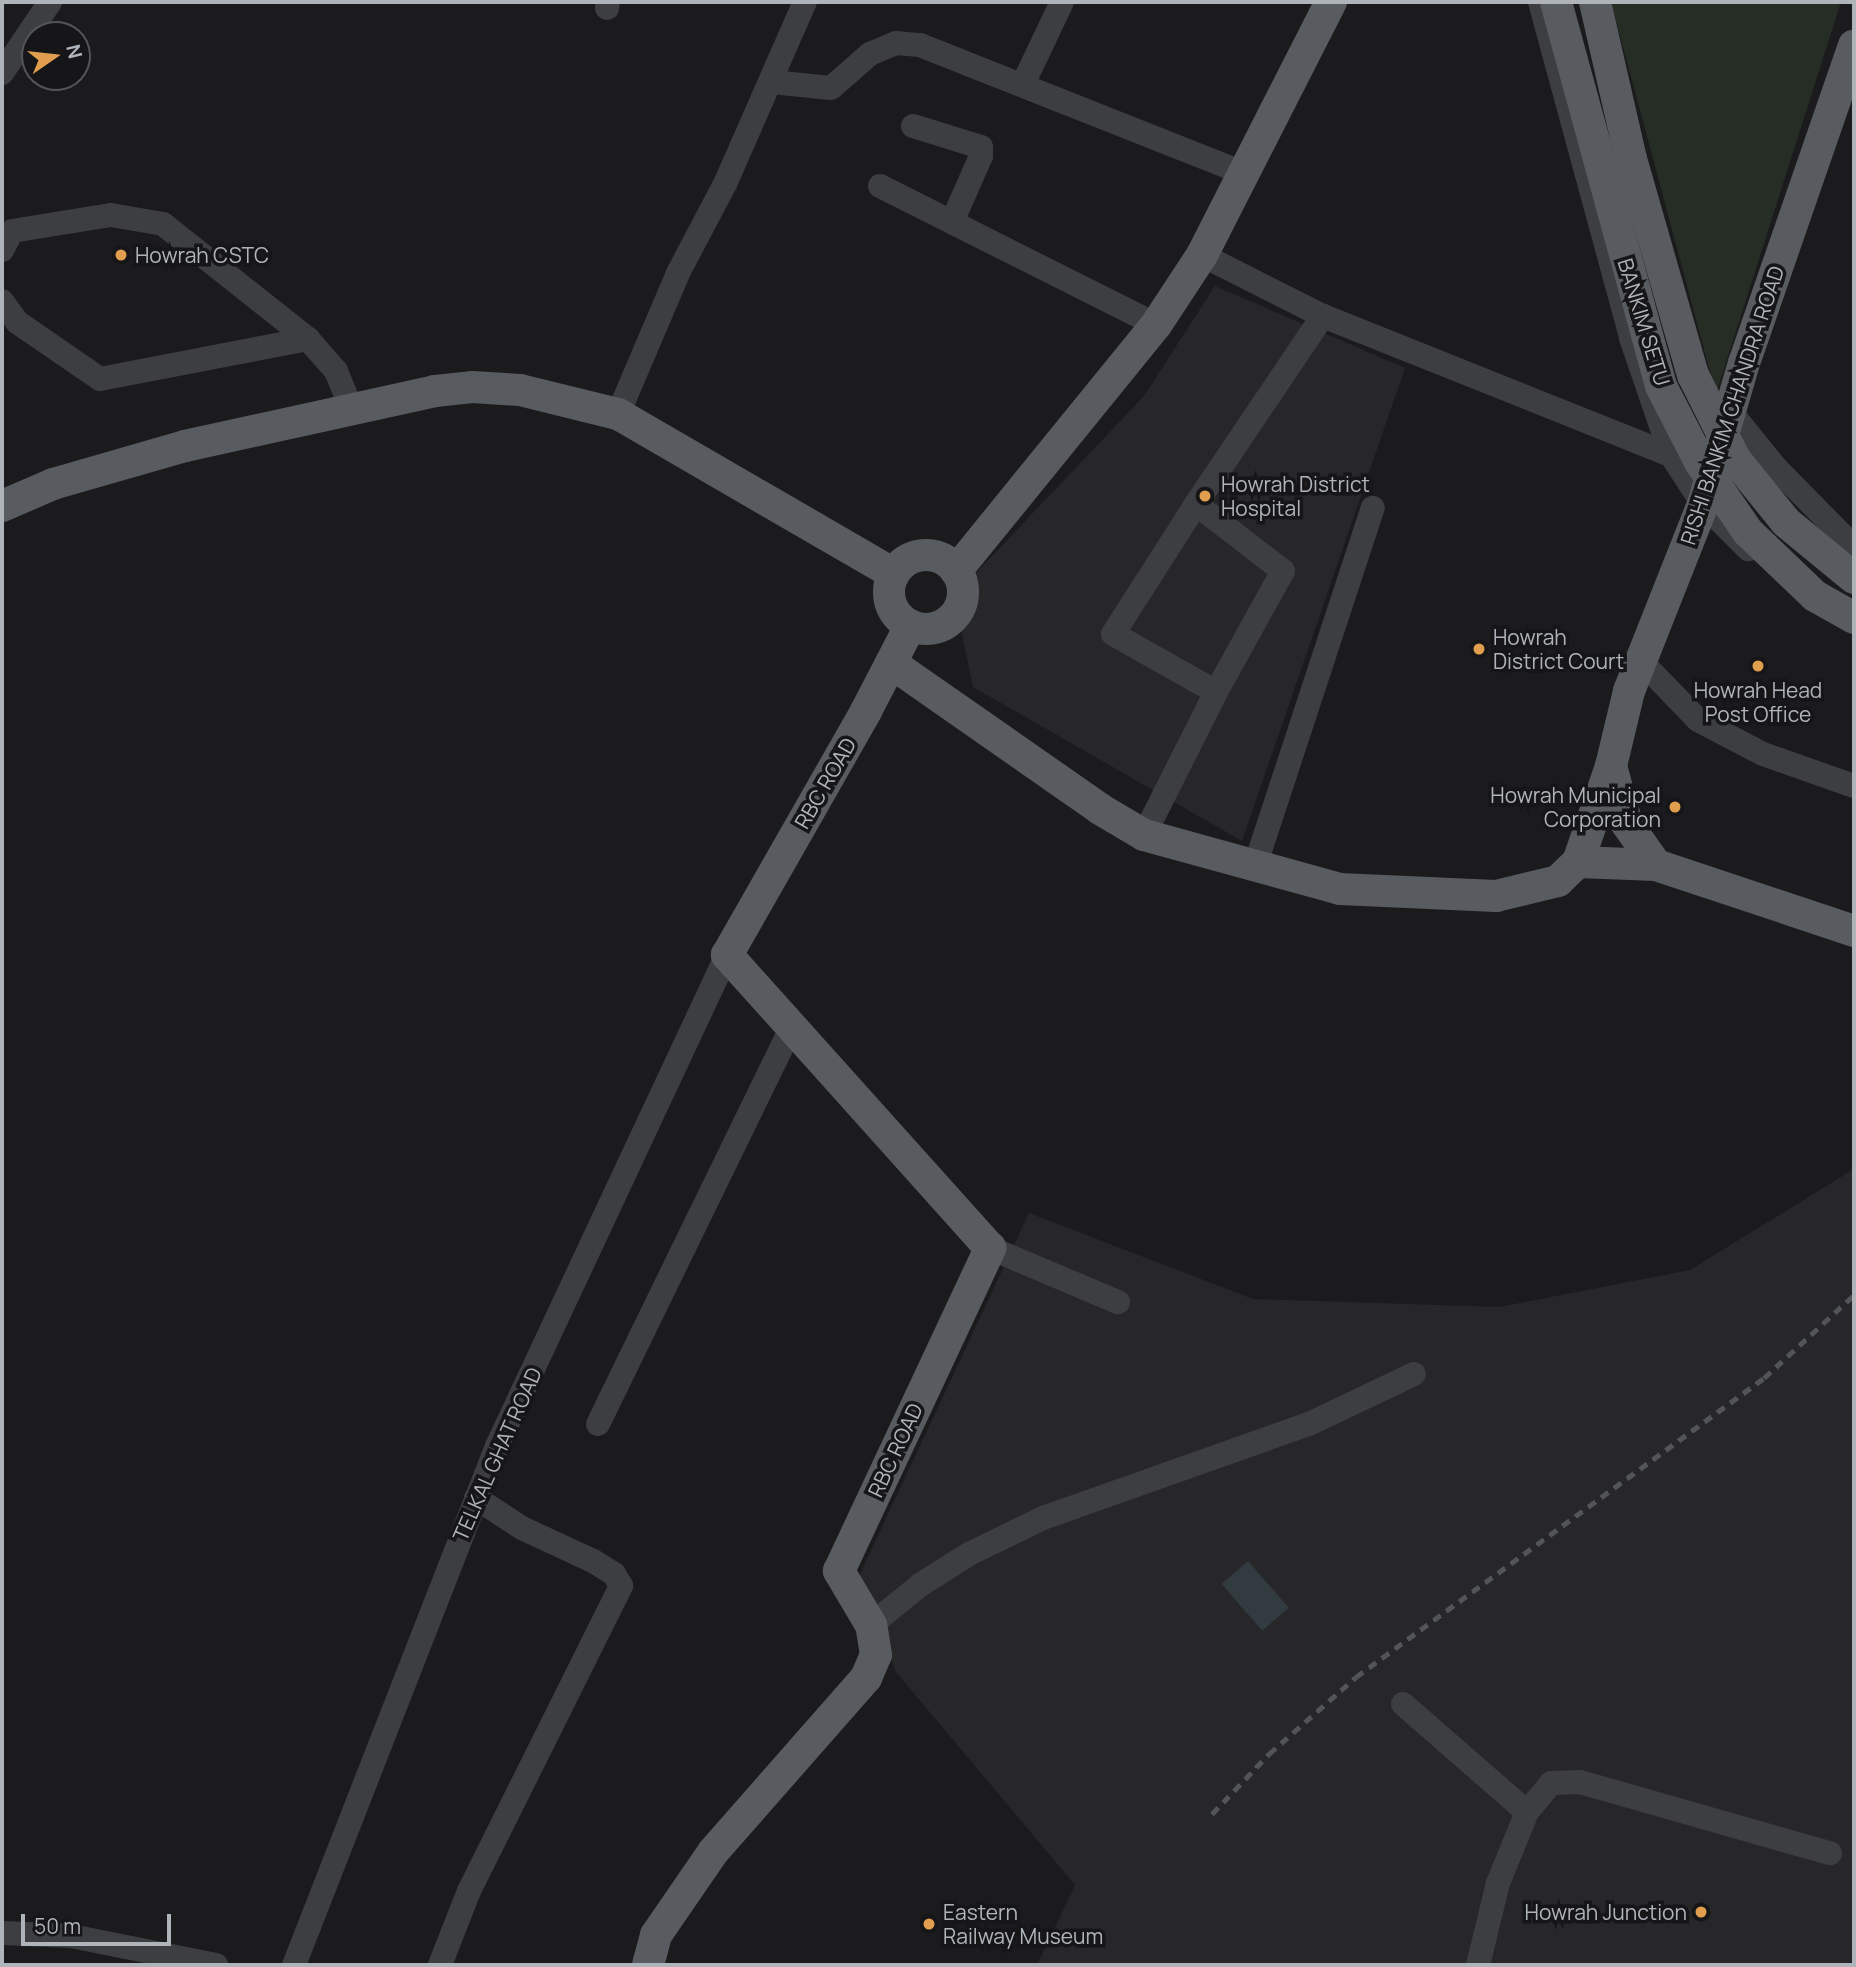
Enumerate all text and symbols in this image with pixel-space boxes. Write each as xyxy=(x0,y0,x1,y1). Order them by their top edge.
north arrow xyxy=(21,21,91,91)
text: N xyxy=(60,42,89,61)
place label: Howrah CSTC xyxy=(135,242,269,268)
marker: Howrah CSTC xyxy=(113,247,129,263)
street label: BANKIM SETU xyxy=(1613,255,1675,389)
street label: RISHI BANKIM CHANDRA ROAD xyxy=(1675,262,1789,548)
place label: Howrah District Hospital xyxy=(1221,471,1370,521)
marker: Howrah District Hospital xyxy=(1195,486,1215,506)
place label: Howrah District Court xyxy=(1493,624,1624,674)
marker: Howrah District Court xyxy=(1471,641,1487,657)
marker: Howrah Head Post Office xyxy=(1750,658,1766,674)
place label: Howrah Head Post Office xyxy=(1694,677,1822,727)
street label: RBC ROAD xyxy=(789,733,861,833)
place label: Howrah Municipal Corporation xyxy=(1490,782,1661,832)
marker: Howrah Municipal Corporation xyxy=(1667,799,1683,815)
street label: TELKAL GHAT ROAD xyxy=(447,1362,547,1546)
street label: RBC ROAD xyxy=(862,1399,928,1501)
place label: Eastern Railway Museum xyxy=(943,1899,1103,1949)
place label: Howrah Junction xyxy=(1525,1899,1687,1925)
scale bar xyxy=(24,1900,175,1944)
marker: Howrah Junction xyxy=(1693,1904,1709,1920)
text: 50 m xyxy=(34,1912,81,1940)
marker: Eastern Railway Museum xyxy=(921,1916,937,1932)

